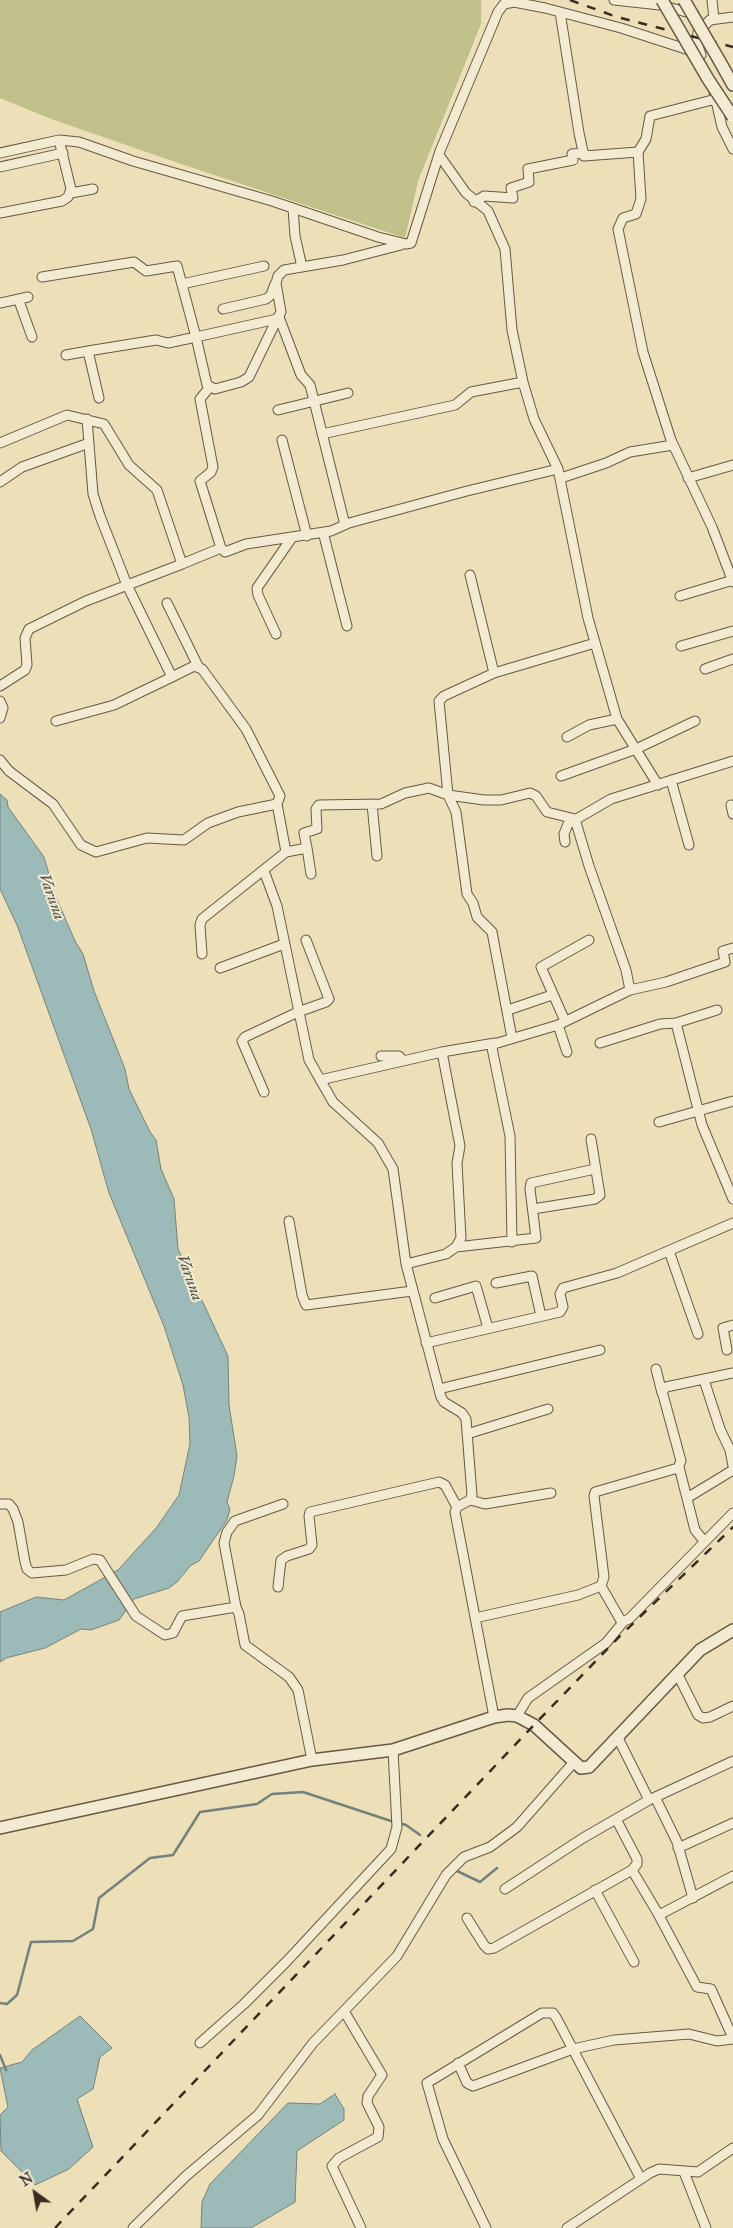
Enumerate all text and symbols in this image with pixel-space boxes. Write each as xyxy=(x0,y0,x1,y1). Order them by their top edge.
water label: Varuna xyxy=(34,871,68,923)
water label: Varuna xyxy=(172,1252,206,1304)
north arrow xyxy=(10,2168,60,2218)
text: N xyxy=(17,2170,36,2190)

